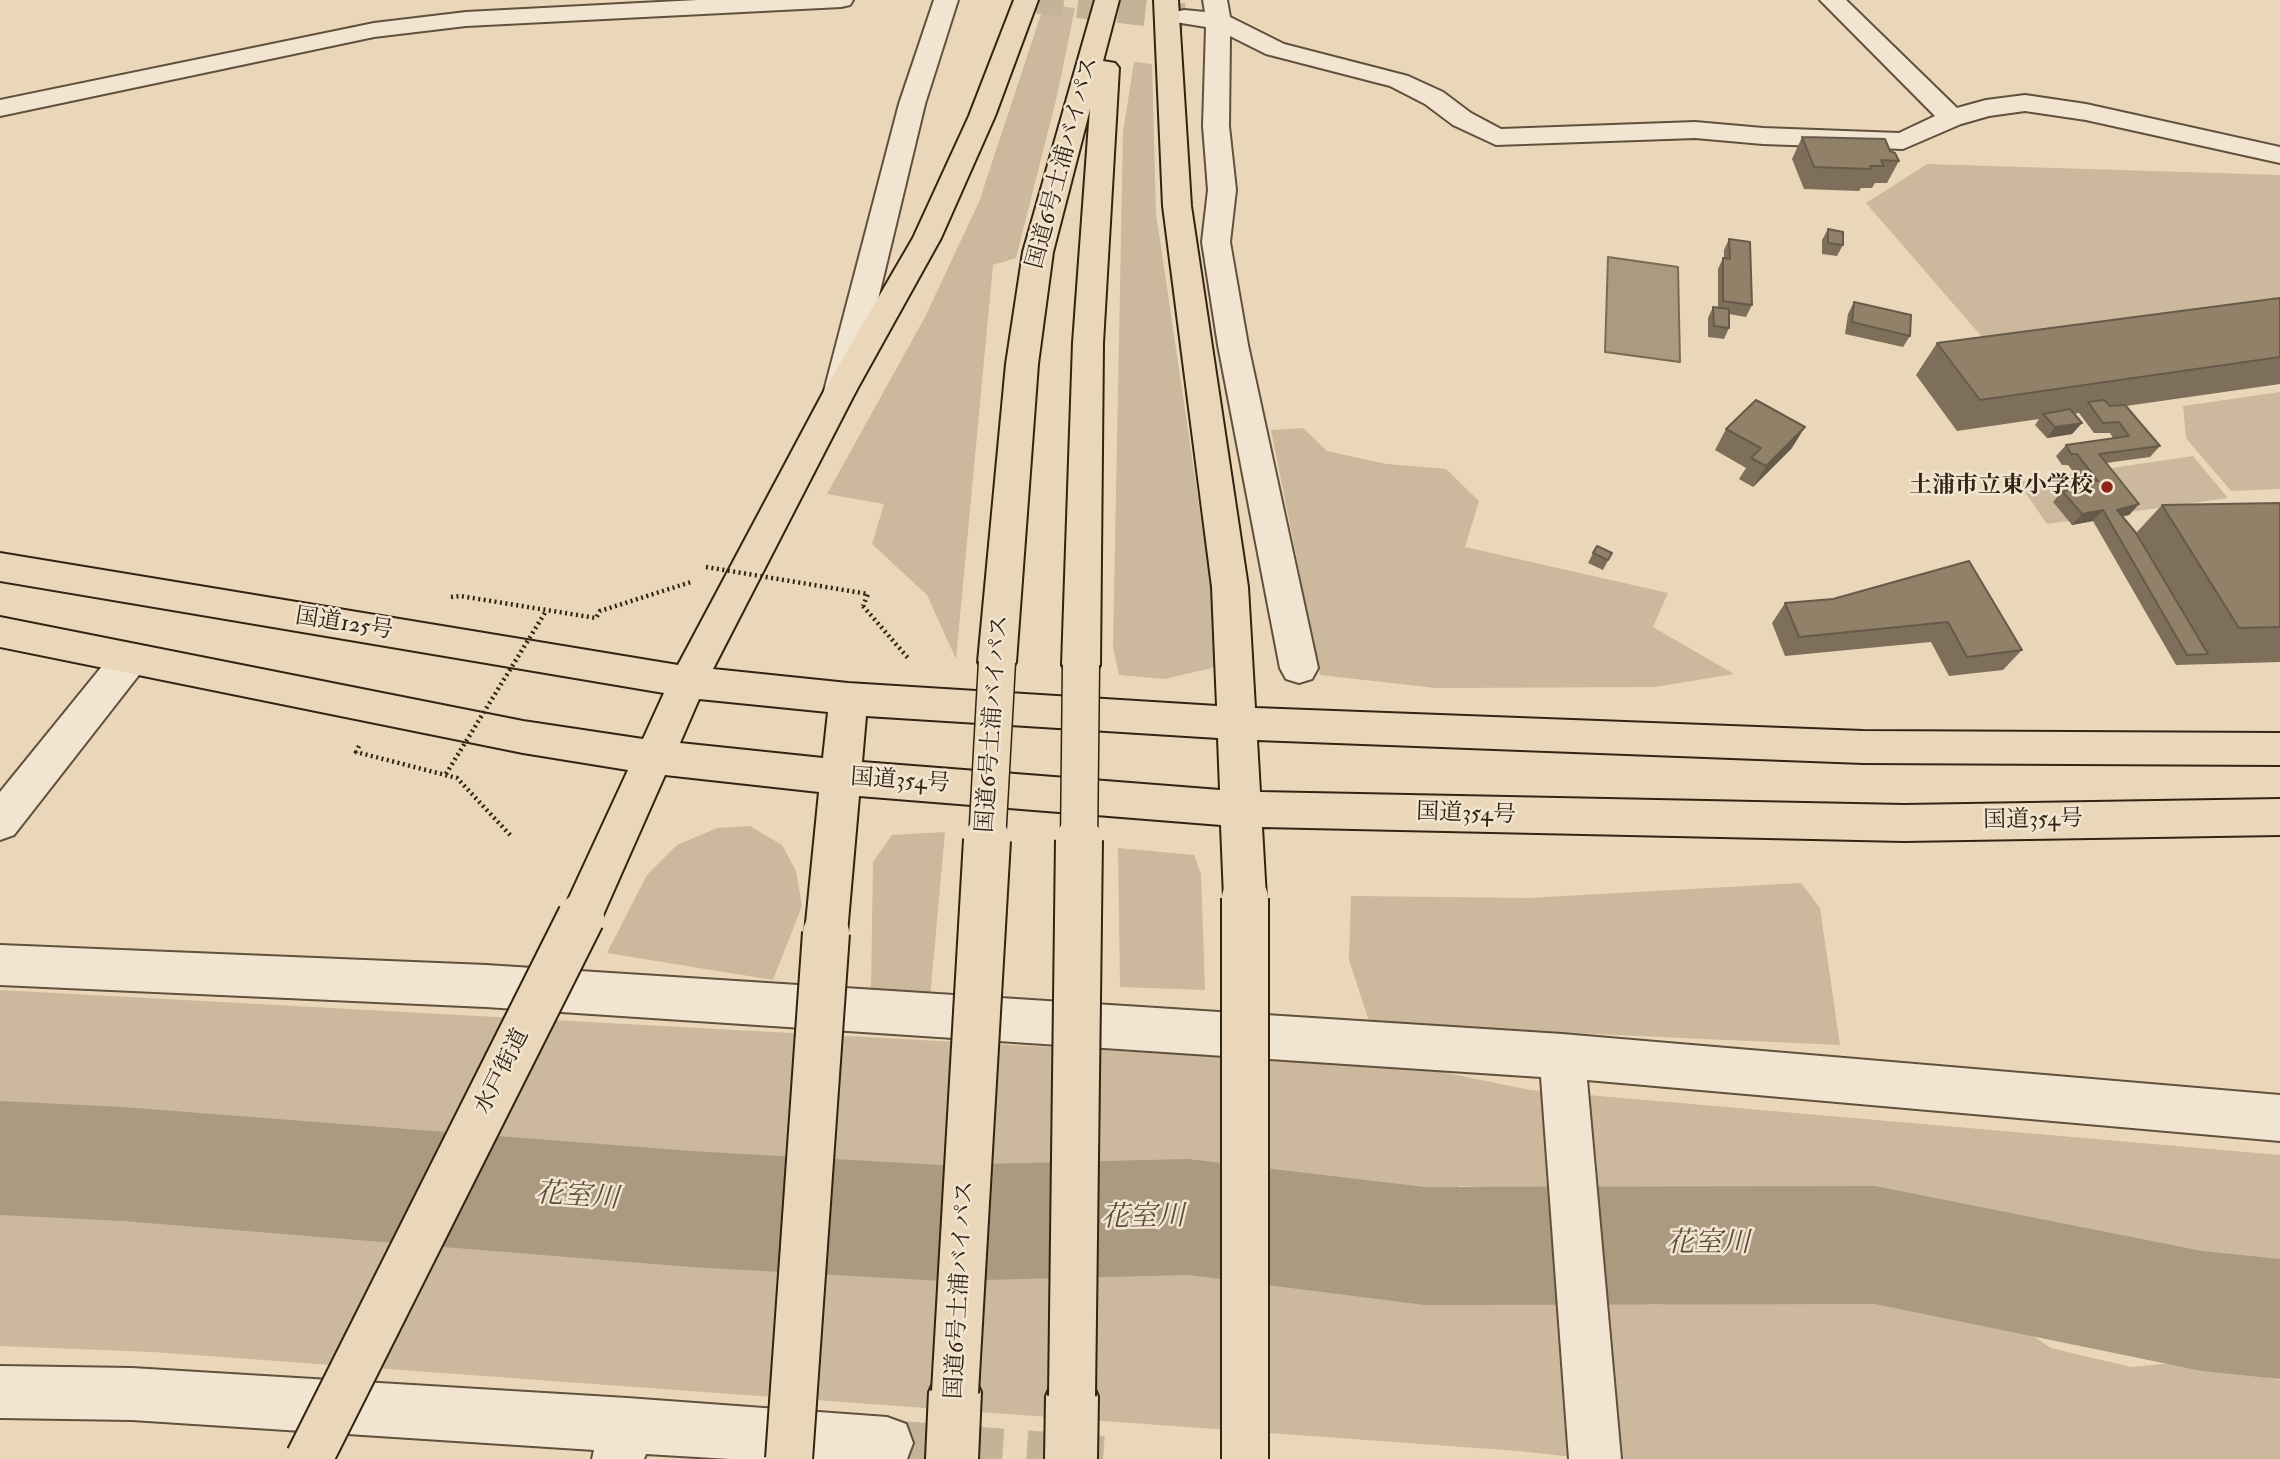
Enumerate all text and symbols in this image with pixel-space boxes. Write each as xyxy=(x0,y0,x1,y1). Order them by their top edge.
street label: 国道6号土浦バイパス xyxy=(1022,54,1106,272)
place label: 土浦市立東小学校 xyxy=(1909,473,2093,501)
marker: 土浦市立東小学校 xyxy=(2099,479,2115,495)
street label: 国道125号 xyxy=(293,604,395,646)
street label: 国道6号土浦バイパス xyxy=(973,614,1015,834)
street label: 国道354号 xyxy=(849,765,951,799)
street label: 国道354号 xyxy=(1416,799,1516,831)
street label: 国道354号 xyxy=(1983,806,2083,836)
street label: 水戸街道 xyxy=(470,1025,536,1119)
water label: 花室川 xyxy=(534,1178,620,1218)
street label: 国道6号土浦バイパス xyxy=(941,1180,981,1400)
water label: 花室川 xyxy=(1101,1201,1185,1237)
water label: 花室川 xyxy=(1666,1228,1750,1262)

